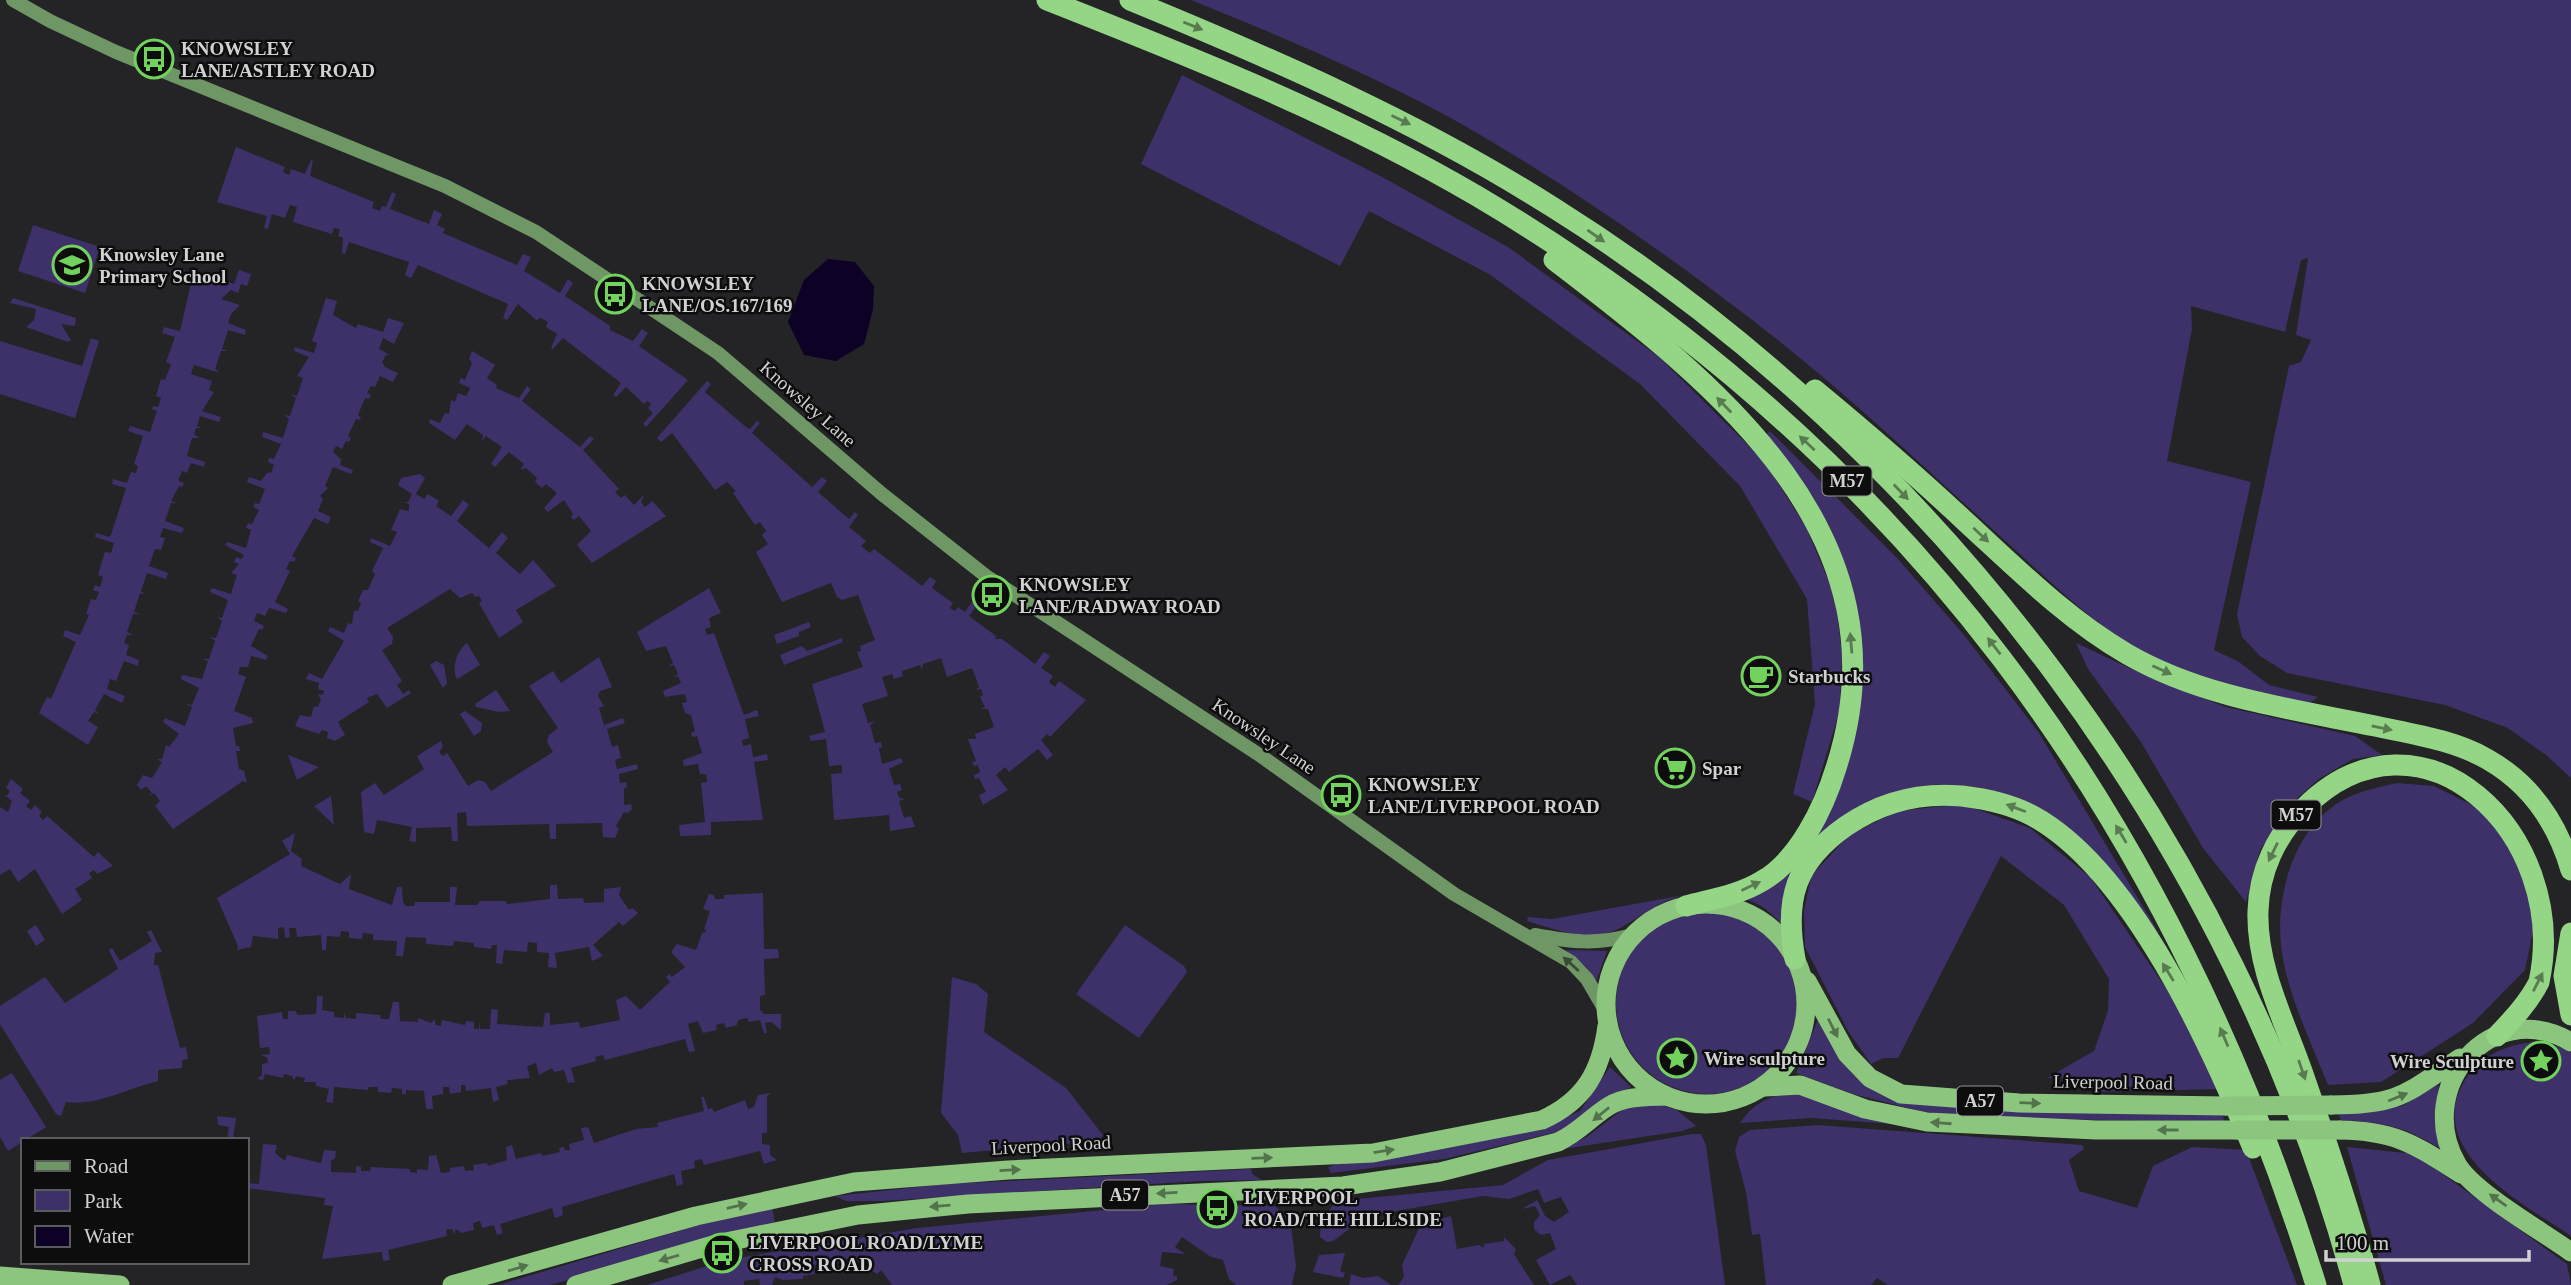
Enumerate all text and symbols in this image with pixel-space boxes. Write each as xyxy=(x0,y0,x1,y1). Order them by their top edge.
one-way arrow xyxy=(1183,21,1204,32)
bus stop icon: KNOWSLEY LANE/ASTLEY ROAD xyxy=(133,38,175,80)
place label: KNOWSLEY LANE/ASTLEY ROAD xyxy=(181,38,375,81)
one-way arrow xyxy=(1391,114,1411,125)
one-way arrow xyxy=(1587,229,1605,243)
school or university icon: Knowsley Lane Primary School xyxy=(51,244,93,286)
place label: Knowsley Lane Primary School xyxy=(99,244,226,287)
bus stop icon: KNOWSLEY LANE/OS.167/169 xyxy=(594,273,636,315)
place label: KNOWSLEY LANE/OS.167/169 xyxy=(642,273,792,316)
street label: Knowsley Lane xyxy=(756,357,860,451)
one-way arrow xyxy=(1717,397,1733,414)
one-way arrow xyxy=(1798,435,1816,451)
road number: M57 xyxy=(1822,466,1871,495)
one-way arrow xyxy=(1892,483,1908,500)
one-way arrow xyxy=(1972,527,1990,543)
bus stop icon: KNOWSLEY LANE/RADWAY ROAD xyxy=(971,574,1013,616)
place label: KNOWSLEY LANE/RADWAY ROAD xyxy=(1019,574,1221,617)
one-way arrow xyxy=(1845,632,1856,654)
one-way arrow xyxy=(1986,638,2001,656)
cafe icon: Starbucks xyxy=(1740,655,1782,697)
one-way arrow xyxy=(2152,664,2172,676)
place label: Starbucks xyxy=(1788,666,1870,687)
street label: Knowsley Lane xyxy=(1208,694,1320,778)
one-way arrow xyxy=(2371,722,2393,733)
supermarket icon: Spar xyxy=(1654,747,1696,789)
place label: Spar xyxy=(1702,758,1742,779)
bus stop icon: KNOWSLEY LANE/LIVERPOOL ROAD xyxy=(1320,774,1362,816)
place label: KNOWSLEY LANE/LIVERPOOL ROAD xyxy=(1368,774,1600,817)
road number: M57 xyxy=(2272,800,2320,830)
one-way arrow xyxy=(2005,803,2026,814)
one-way arrow xyxy=(2115,825,2128,844)
one-way arrow xyxy=(2267,842,2278,862)
one-way arrow xyxy=(1741,880,1761,892)
one-way arrow xyxy=(1563,957,1580,972)
one-way arrow xyxy=(2161,962,2174,982)
one-way arrow xyxy=(2533,972,2544,992)
one-way arrow xyxy=(1828,1018,1839,1038)
one-way arrow xyxy=(2218,1027,2229,1048)
place icon: Wire sculpture xyxy=(1656,1037,1698,1079)
place icon: Wire Sculpture xyxy=(2520,1040,2562,1082)
place label: Wire sculpture xyxy=(1704,1048,1825,1069)
place label: Wire Sculpture xyxy=(2390,1051,2514,1072)
one-way arrow xyxy=(2297,1060,2308,1081)
street label: Liverpool Road xyxy=(2053,1070,2174,1094)
road number: A57 xyxy=(1957,1086,2003,1116)
one-way arrow xyxy=(2388,1092,2409,1103)
one-way arrow xyxy=(2019,1098,2041,1109)
one-way arrow xyxy=(1592,1106,1610,1121)
one-way arrow xyxy=(1930,1117,1952,1128)
one-way arrow xyxy=(2157,1124,2179,1136)
street label: Liverpool Road xyxy=(991,1131,1112,1159)
legend xyxy=(21,1138,248,1264)
one-way arrow xyxy=(1373,1145,1395,1156)
one-way arrow xyxy=(1251,1152,1273,1163)
text: Road xyxy=(84,1154,129,1178)
one-way arrow xyxy=(999,1164,1021,1175)
road number: A57 xyxy=(1102,1180,1148,1210)
bus stop icon: LIVERPOOL ROAD/THE HILLSIDE xyxy=(1196,1187,1238,1229)
place label: LIVERPOOL ROAD/THE HILLSIDE xyxy=(1244,1187,1442,1230)
one-way arrow xyxy=(1156,1188,1178,1199)
text: Park xyxy=(84,1189,123,1213)
one-way arrow xyxy=(2489,1193,2507,1207)
one-way arrow xyxy=(726,1201,748,1212)
one-way arrow xyxy=(929,1201,951,1212)
scale bar xyxy=(2326,1218,2529,1262)
text: Water xyxy=(84,1224,134,1248)
text: 100 m xyxy=(2336,1231,2389,1255)
bus stop icon: LIVERPOOL ROAD/LYME CROSS ROAD xyxy=(701,1232,743,1274)
place label: LIVERPOOL ROAD/LYME CROSS ROAD xyxy=(749,1232,983,1275)
one-way arrow xyxy=(658,1253,679,1263)
one-way arrow xyxy=(508,1262,529,1272)

